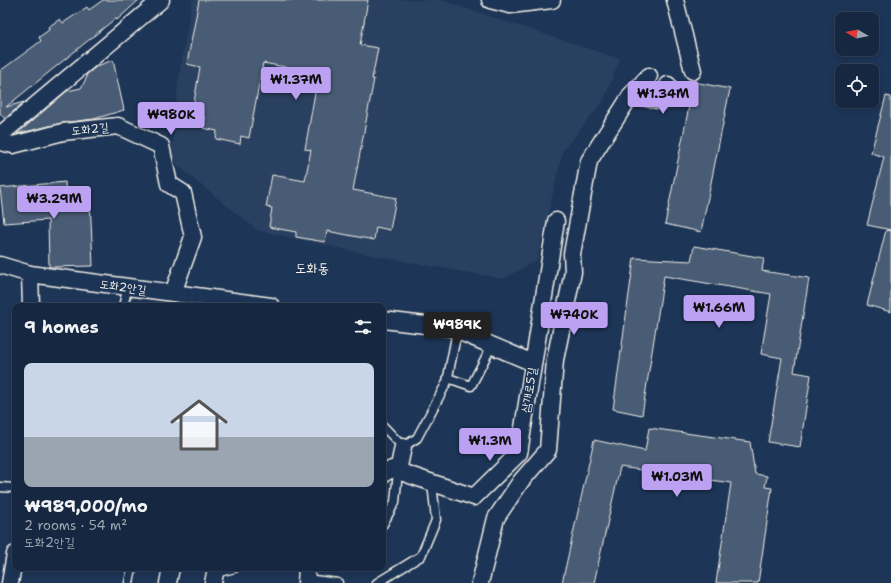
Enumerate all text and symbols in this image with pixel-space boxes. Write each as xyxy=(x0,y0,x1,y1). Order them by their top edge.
north arrow xyxy=(835,12,879,56)
map controls xyxy=(835,12,879,108)
button: locate xyxy=(835,64,879,108)
pin: ₩1.37M xyxy=(263,67,329,101)
text: ₩1.37M xyxy=(270,71,322,88)
pin: ₩1.34M xyxy=(630,81,696,115)
text: ₩1.34M xyxy=(637,85,689,102)
pin: ₩980K xyxy=(143,102,199,136)
text: ₩980K xyxy=(147,106,195,123)
street label: 도화2길 xyxy=(71,119,110,139)
pin: ₩3.29M xyxy=(21,186,87,220)
text: ₩3.29M xyxy=(26,190,82,207)
district label: 도화동 xyxy=(295,259,329,277)
street label: 도화2안길 xyxy=(99,276,148,298)
pin: ₩1.66M xyxy=(686,295,752,329)
text: ₩1.66M xyxy=(693,299,745,316)
pin: ₩740K xyxy=(546,302,602,336)
text: ₩740K xyxy=(550,306,598,323)
pin: ₩989K xyxy=(429,312,485,346)
text: 9 homes xyxy=(24,316,99,338)
icon: filters xyxy=(352,316,374,338)
text: ₩989K xyxy=(433,316,481,333)
street label: 삼개로5길 xyxy=(518,366,541,414)
icon: home xyxy=(163,389,235,461)
pin: ₩1.3M xyxy=(462,428,518,462)
text: ₩1.3M xyxy=(468,432,512,449)
pin: ₩1.03M xyxy=(644,464,710,498)
text: ₩1.03M xyxy=(651,468,703,485)
text: ₩989,000/mo xyxy=(24,495,148,517)
text: 2 rooms · 54 m² xyxy=(24,517,127,534)
text: 도화2안길 xyxy=(24,534,75,551)

